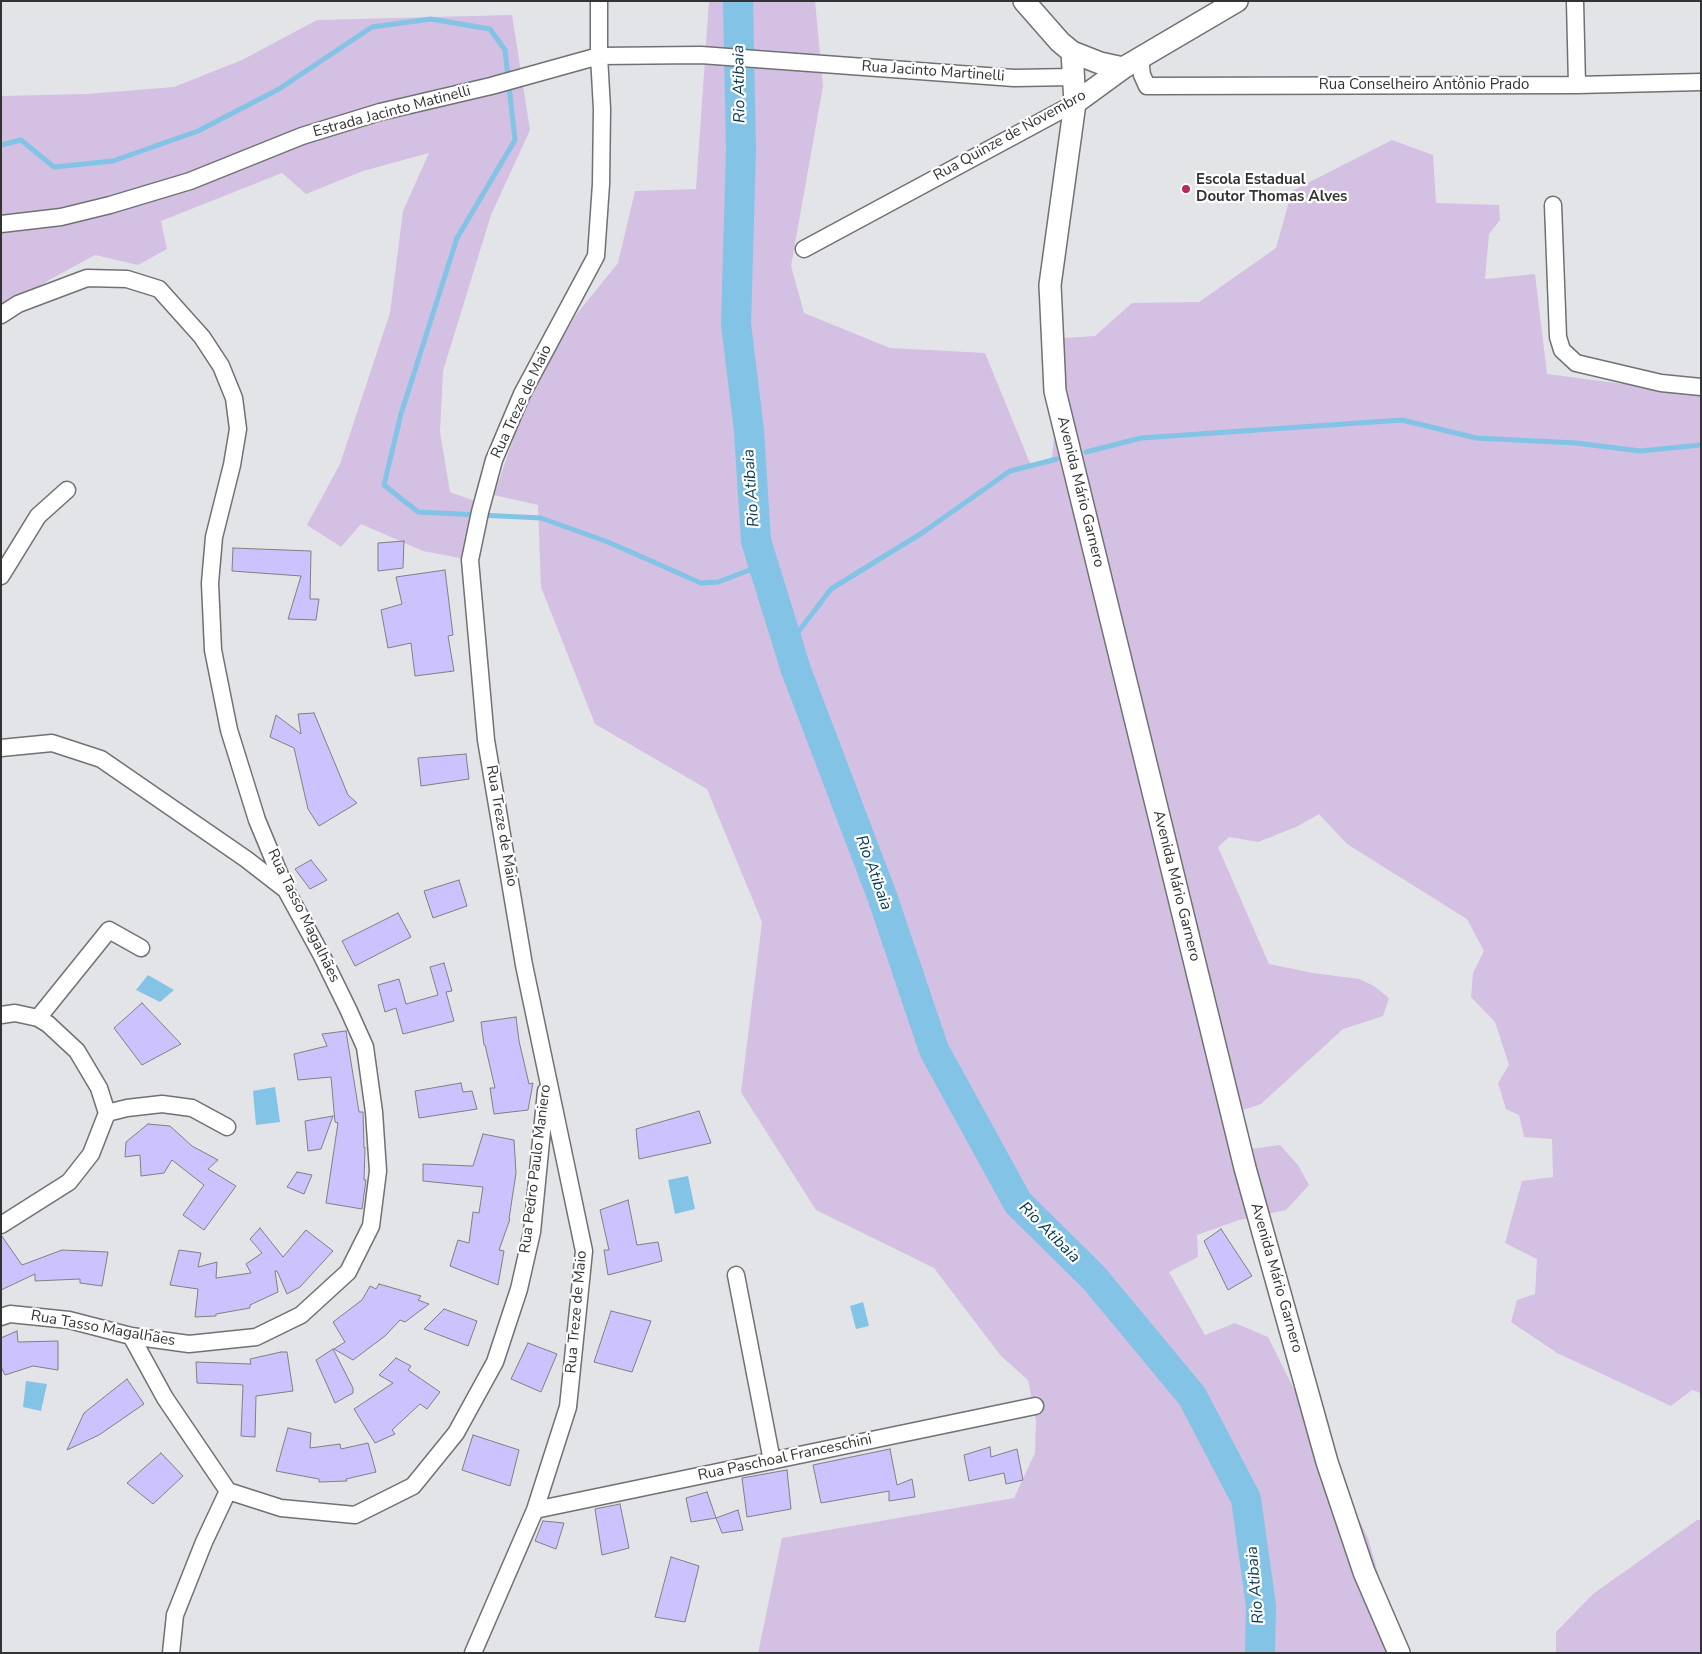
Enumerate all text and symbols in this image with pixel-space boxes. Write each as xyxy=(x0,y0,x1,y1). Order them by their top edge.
water label: Rio Atibaia xyxy=(730,45,750,123)
street label: Rua Jacinto Martinelli xyxy=(861,58,1005,86)
street label: Rua Conselheiro Antônio Prado xyxy=(1319,76,1529,94)
street label: Estrada Jacinto Matinelli xyxy=(311,82,473,142)
street label: Rua Quinze de Novembro xyxy=(931,87,1089,185)
place label: Escola Estadual Doutor Thomas Alves xyxy=(1196,171,1347,206)
marker: Escola Estadual Doutor Thomas Alves xyxy=(1180,183,1192,195)
street label: Rua Treze de Maio xyxy=(488,342,556,462)
street label: Avenida Mário Garnero xyxy=(1053,415,1107,569)
water label: Rio Atibaia xyxy=(740,448,764,528)
street label: Rua Treze de Maio xyxy=(481,764,521,888)
street label: Avenida Mário Garnero xyxy=(1149,809,1203,963)
water label: Rio Atibaia xyxy=(851,833,895,913)
street label: Rua Tasso Magalhães xyxy=(263,846,343,986)
street label: Rua Pedro Paulo Maniero xyxy=(517,1084,555,1254)
water label: Rio Atibaia xyxy=(1015,1199,1083,1267)
street label: Avenida Mário Garnero xyxy=(1246,1201,1306,1355)
street label: Rua Treze de Maio xyxy=(563,1250,591,1374)
street label: Rua Tasso Magalhães xyxy=(29,1307,177,1351)
street label: Rua Paschoal Franceschini xyxy=(696,1431,874,1485)
water label: Rio Atibaia xyxy=(1243,1545,1269,1625)

